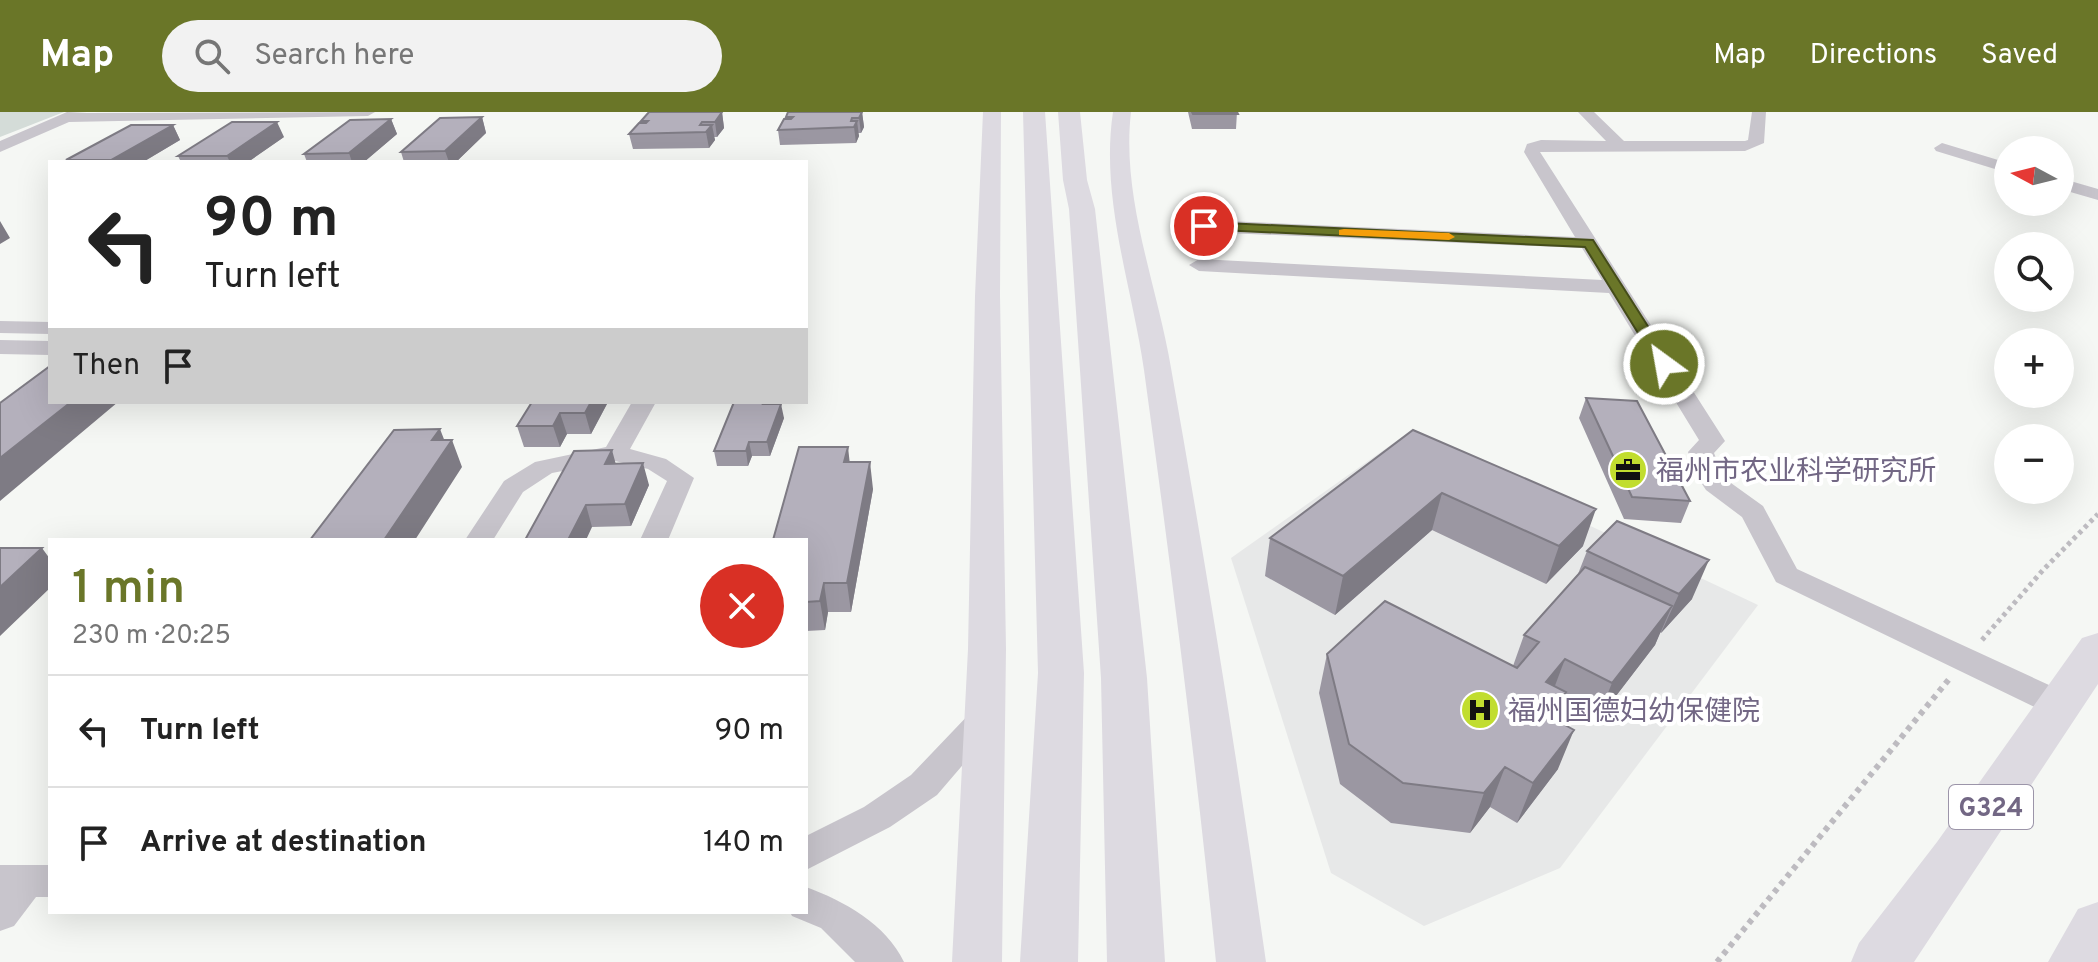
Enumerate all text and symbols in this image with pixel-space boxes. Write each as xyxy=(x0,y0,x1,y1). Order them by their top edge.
search box xyxy=(162,20,722,92)
text: Map xyxy=(40,32,114,81)
icon: search xyxy=(190,34,234,78)
text: Search here xyxy=(254,38,414,75)
text: Map xyxy=(1713,38,1766,74)
text: Directions xyxy=(1810,38,1937,74)
text: Saved xyxy=(1981,38,2058,74)
north arrow xyxy=(1994,136,2074,216)
map controls xyxy=(1994,136,2074,504)
text: 90 m xyxy=(204,186,339,256)
icon: left xyxy=(72,192,176,296)
pin xyxy=(1170,192,1238,260)
icon: arrive xyxy=(1182,204,1226,248)
button: search xyxy=(1994,232,2074,312)
text: Turn left xyxy=(204,255,341,301)
position arrow xyxy=(1622,322,1706,406)
button: + xyxy=(1994,328,2074,408)
icon: arrive xyxy=(156,344,200,388)
text: Then xyxy=(72,348,140,385)
button: − xyxy=(1994,424,2074,504)
office icon: 福州市农业科学研究所 xyxy=(1607,449,1649,491)
place label: 福州市农业科学研究所 xyxy=(1656,455,1936,491)
text: 1 min xyxy=(72,560,185,620)
button: close xyxy=(700,564,784,648)
text: 230 m · 20:25 xyxy=(72,620,231,653)
hospital icon: 福州国德妇幼保健院 xyxy=(1459,689,1501,731)
place label: 福州国德妇幼保健院 xyxy=(1508,695,1760,731)
icon: left xyxy=(72,709,116,753)
text: Turn left xyxy=(140,713,260,750)
text: 90 m xyxy=(715,713,784,750)
road number: G324 xyxy=(1949,785,2033,829)
icon: arrive xyxy=(72,821,116,865)
text: Arrive at destination xyxy=(140,825,426,862)
text: 140 m xyxy=(703,825,784,862)

